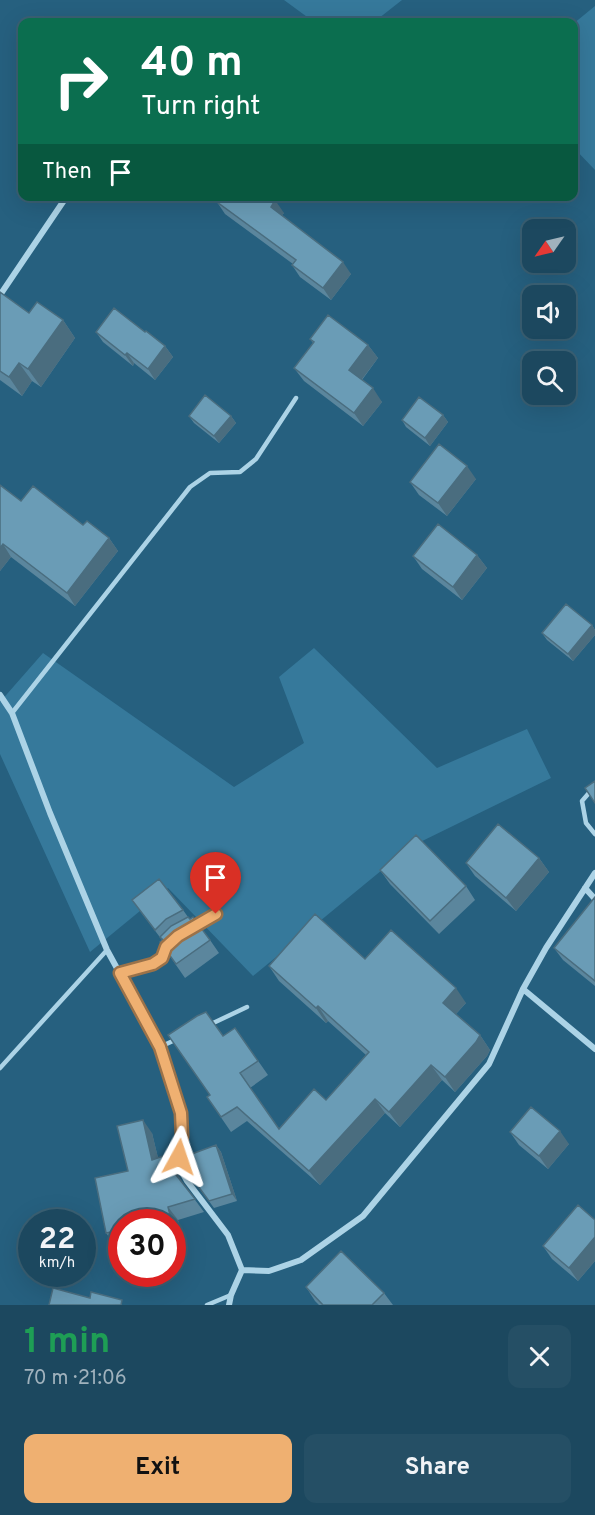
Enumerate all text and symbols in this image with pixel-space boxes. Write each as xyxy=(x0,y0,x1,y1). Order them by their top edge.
text: 40 m xyxy=(141,38,243,91)
icon: right xyxy=(42,42,120,120)
text: Turn right xyxy=(141,90,260,124)
icon: arrive xyxy=(104,156,137,189)
text: Then xyxy=(42,159,92,186)
north arrow xyxy=(522,219,576,273)
map controls xyxy=(522,219,576,405)
button: sound xyxy=(522,285,576,339)
button: search xyxy=(522,351,576,405)
pin xyxy=(190,852,241,914)
icon: arrive xyxy=(199,861,232,894)
position arrow xyxy=(147,1125,211,1189)
speed limit sign: 30 xyxy=(108,1209,186,1287)
text: 22 xyxy=(39,1222,75,1259)
text: km/h xyxy=(39,1254,75,1273)
text: 1 min xyxy=(24,1320,110,1366)
button: close xyxy=(508,1325,571,1388)
text: 70 m · 21:06 xyxy=(24,1366,127,1392)
button: Exit xyxy=(24,1434,292,1503)
button: Share xyxy=(304,1434,571,1503)

